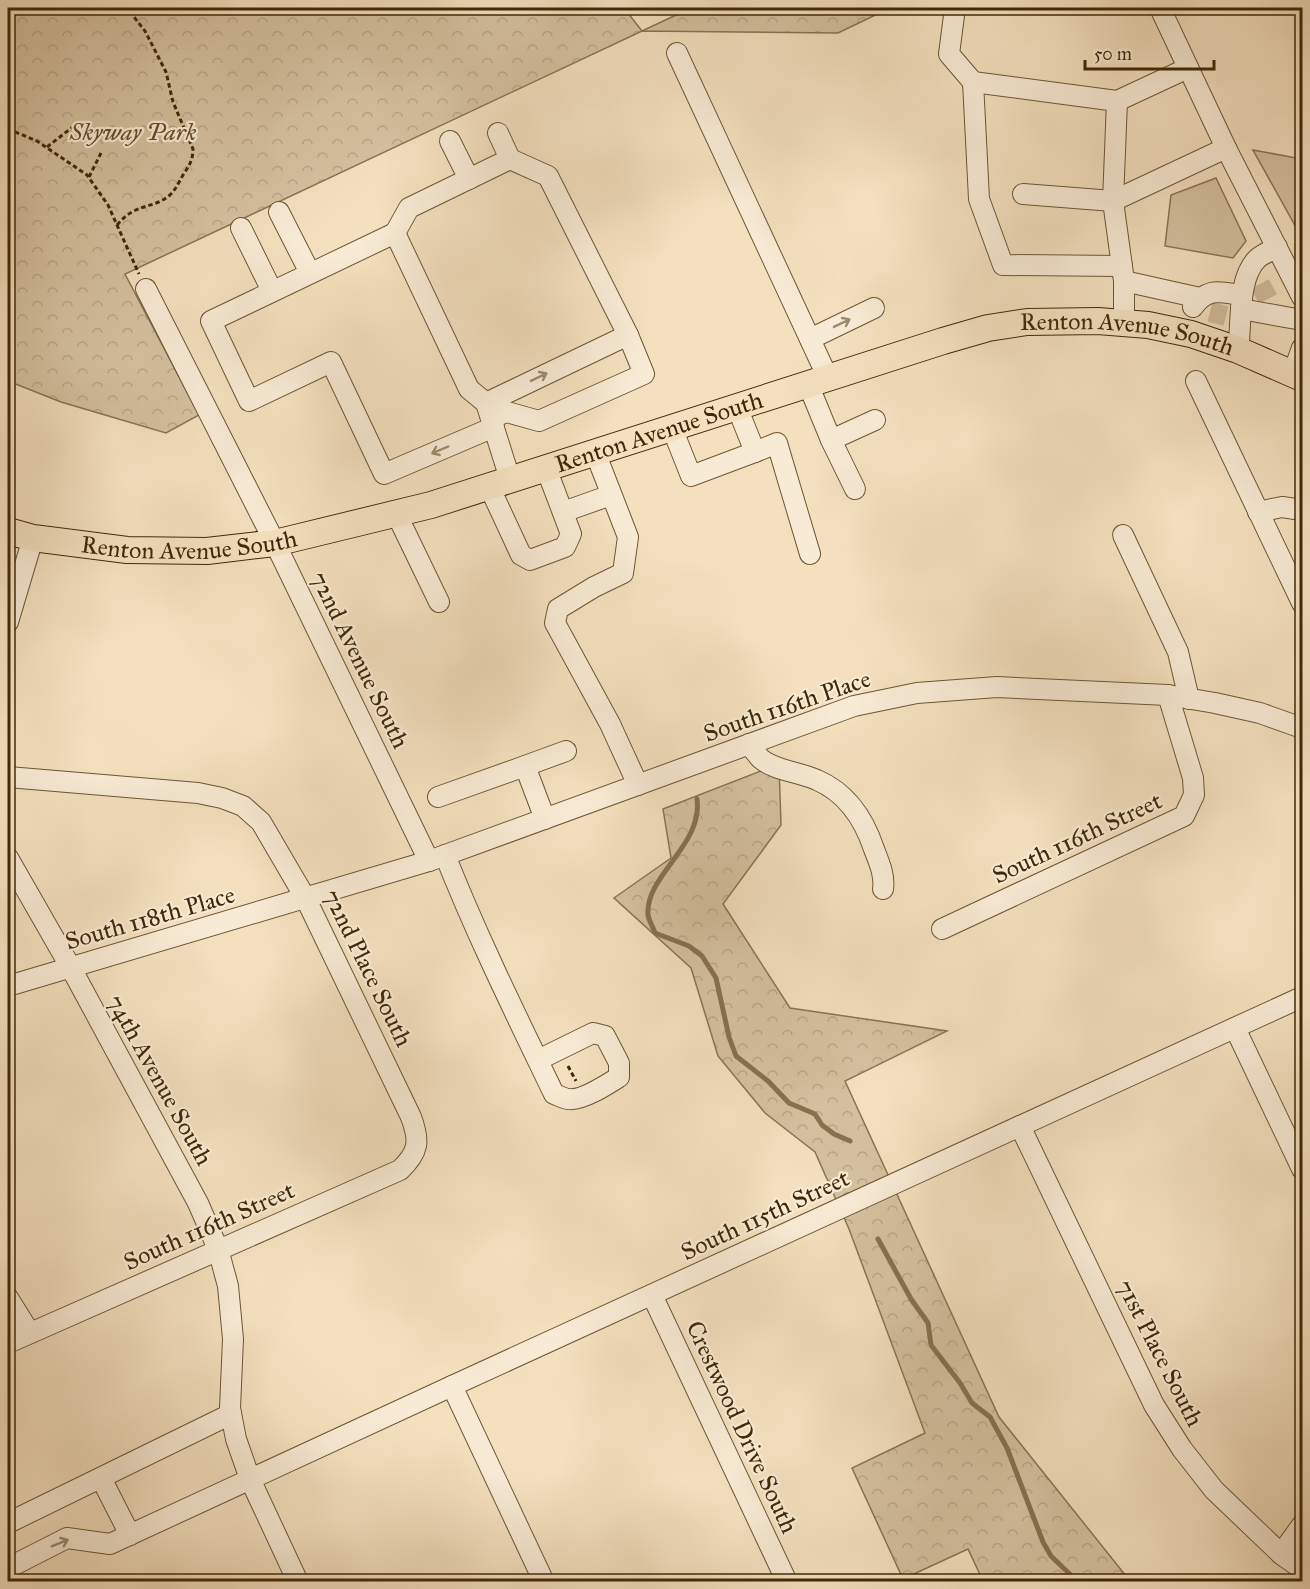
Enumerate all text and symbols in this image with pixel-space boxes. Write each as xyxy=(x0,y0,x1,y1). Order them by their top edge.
scale bar xyxy=(1085,33,1214,71)
text: 50 m xyxy=(1094,43,1132,65)
park label: Skyway Park xyxy=(69,117,197,147)
street label: Renton Avenue South xyxy=(1020,306,1238,363)
one-way arrow xyxy=(833,317,851,329)
one-way arrow xyxy=(530,371,548,383)
street label: Renton Avenue South xyxy=(551,385,767,479)
one-way arrow xyxy=(431,445,450,456)
street label: Renton Avenue South xyxy=(79,523,300,566)
street label: 72nd Avenue South xyxy=(304,567,416,753)
street label: South 116th Place xyxy=(700,663,874,749)
street label: South 116th Street xyxy=(987,785,1167,890)
street label: South 118th Place xyxy=(62,879,238,957)
street label: 72nd Place South xyxy=(317,884,419,1052)
street label: 74th Avenue South xyxy=(101,989,219,1171)
street label: South 115th Street xyxy=(676,1163,854,1267)
street label: South 116th Street xyxy=(119,1175,299,1277)
street label: 71st Place South xyxy=(1110,1274,1210,1432)
street label: Crestwood Drive South xyxy=(680,1316,804,1538)
one-way arrow xyxy=(51,1537,69,1548)

